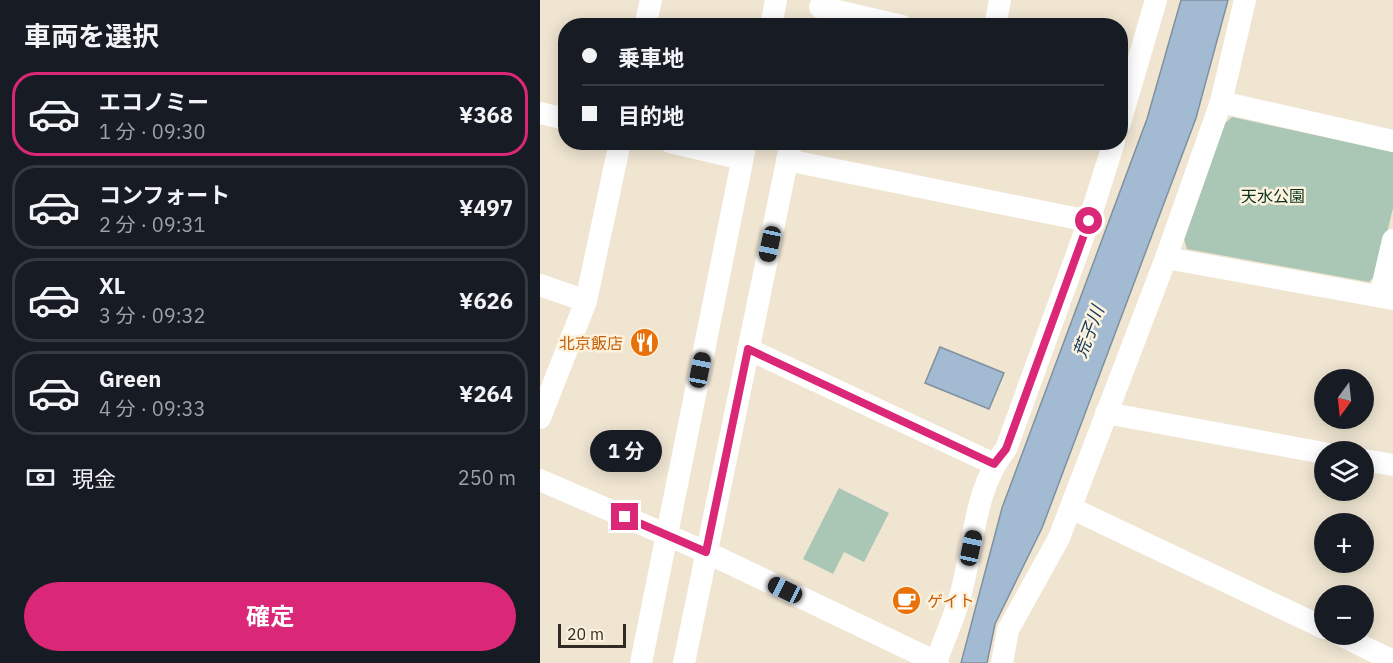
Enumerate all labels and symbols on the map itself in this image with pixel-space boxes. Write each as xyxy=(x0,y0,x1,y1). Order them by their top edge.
park label: 天水公園 xyxy=(1241,186,1305,206)
route start xyxy=(1075,207,1102,234)
car xyxy=(757,225,783,263)
water label: 荒子川 xyxy=(1068,301,1110,361)
restaurant icon: 北京飯店 xyxy=(628,327,660,359)
place label: 北京飯店 xyxy=(559,333,623,353)
car xyxy=(688,351,712,389)
north arrow xyxy=(1314,369,1374,429)
callout: 1 分 xyxy=(589,430,661,472)
route end xyxy=(611,503,638,530)
car xyxy=(958,529,984,567)
car xyxy=(765,574,805,606)
cafe icon: ゲイト xyxy=(890,585,922,617)
place label: ゲイト xyxy=(927,591,975,611)
scale bar xyxy=(558,621,626,648)

